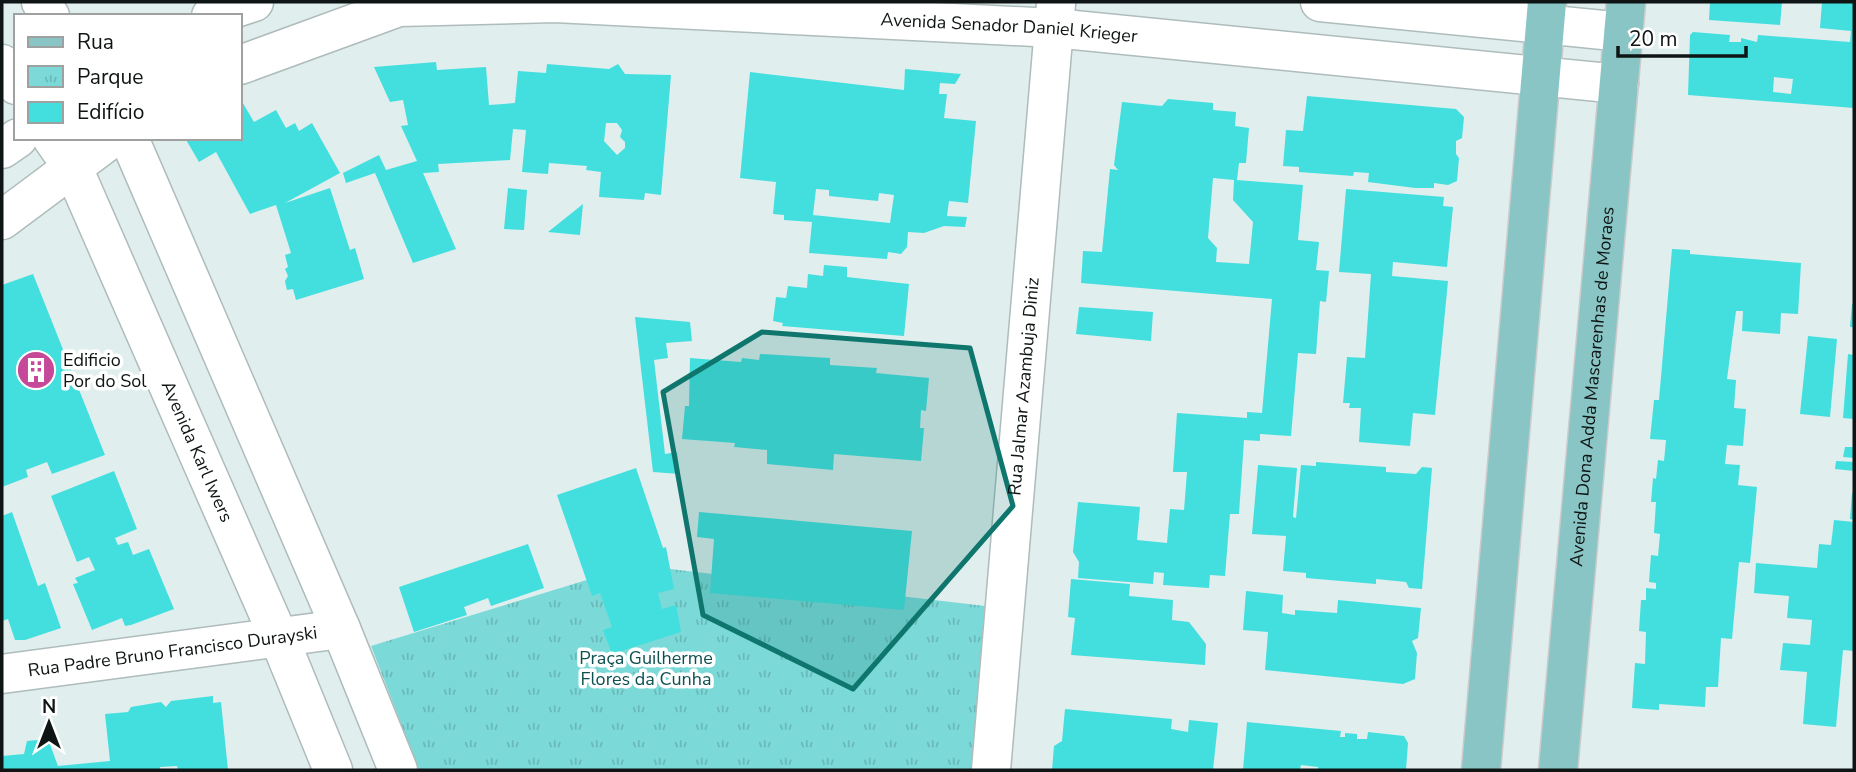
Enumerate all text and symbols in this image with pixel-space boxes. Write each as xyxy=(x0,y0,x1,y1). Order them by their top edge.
street label: Avenida Senador Daniel Krieger xyxy=(880,7,1139,48)
legend xyxy=(14,14,242,140)
scale bar xyxy=(1618,14,1746,58)
text: 20 m xyxy=(1629,25,1678,53)
text: Rua xyxy=(77,28,114,56)
text: Parque xyxy=(77,63,144,91)
text: Edifício xyxy=(77,98,144,126)
street label: Avenida Dona Adda Mascarenhas de Moraes xyxy=(1564,205,1620,568)
street label: Rua Jalmar Azambuja Diniz xyxy=(1002,276,1045,496)
place label: Edificio Por do Sol xyxy=(63,348,147,393)
building icon: Edificio Por do Sol xyxy=(15,349,57,391)
street label: Avenida Karl Iwers xyxy=(156,377,239,526)
street label: Rua Padre Bruno Francisco Durayski xyxy=(26,620,319,682)
park label: Praça Guilherme Flores da Cunha xyxy=(579,646,713,691)
north arrow xyxy=(14,688,84,758)
text: N xyxy=(42,694,56,720)

